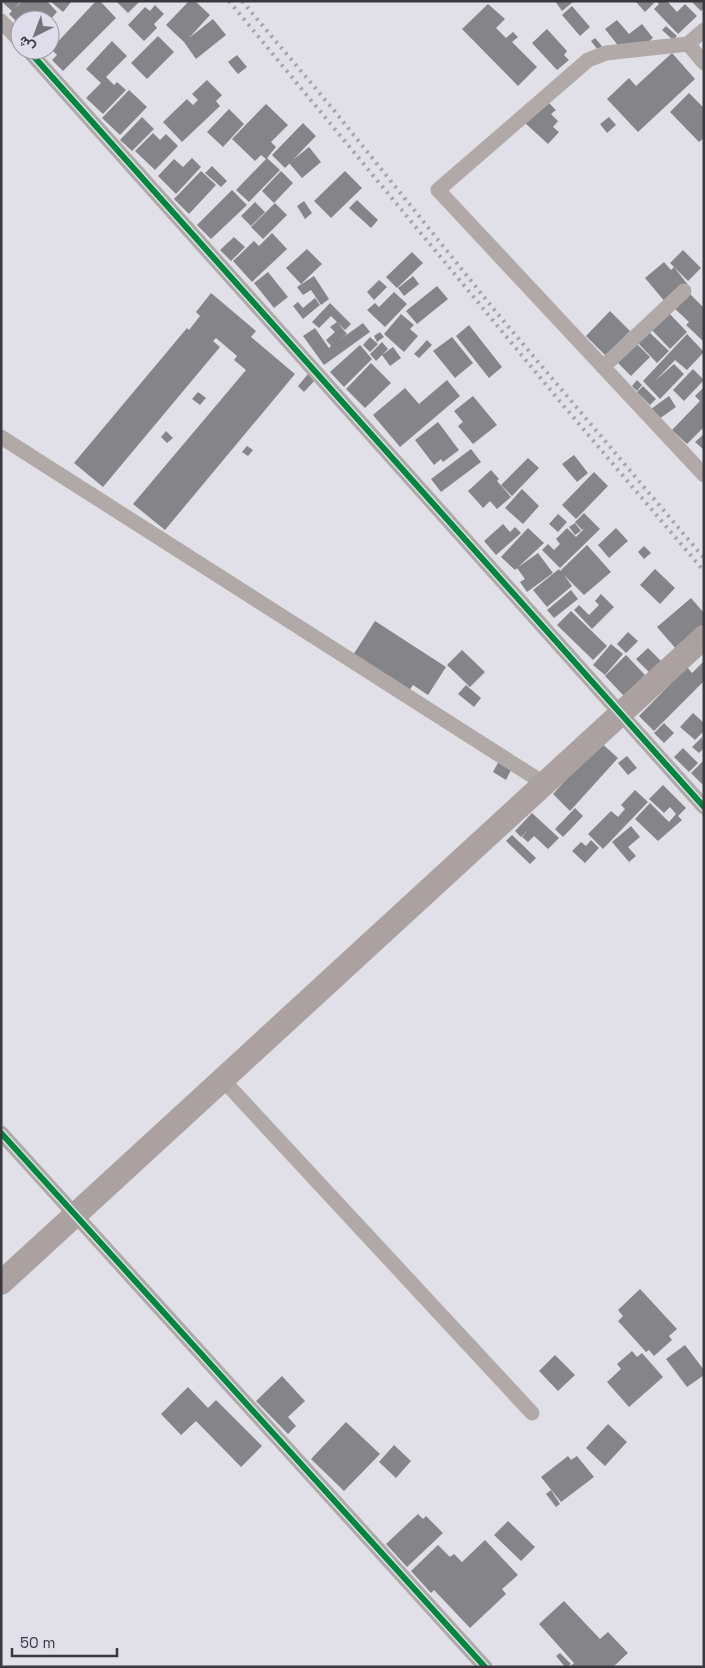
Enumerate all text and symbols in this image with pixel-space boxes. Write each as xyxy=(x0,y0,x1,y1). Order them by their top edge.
north arrow xyxy=(10,10,60,60)
text: ش xyxy=(14,32,39,57)
scale bar xyxy=(12,1626,118,1658)
text: 50 m xyxy=(20,1633,55,1652)

